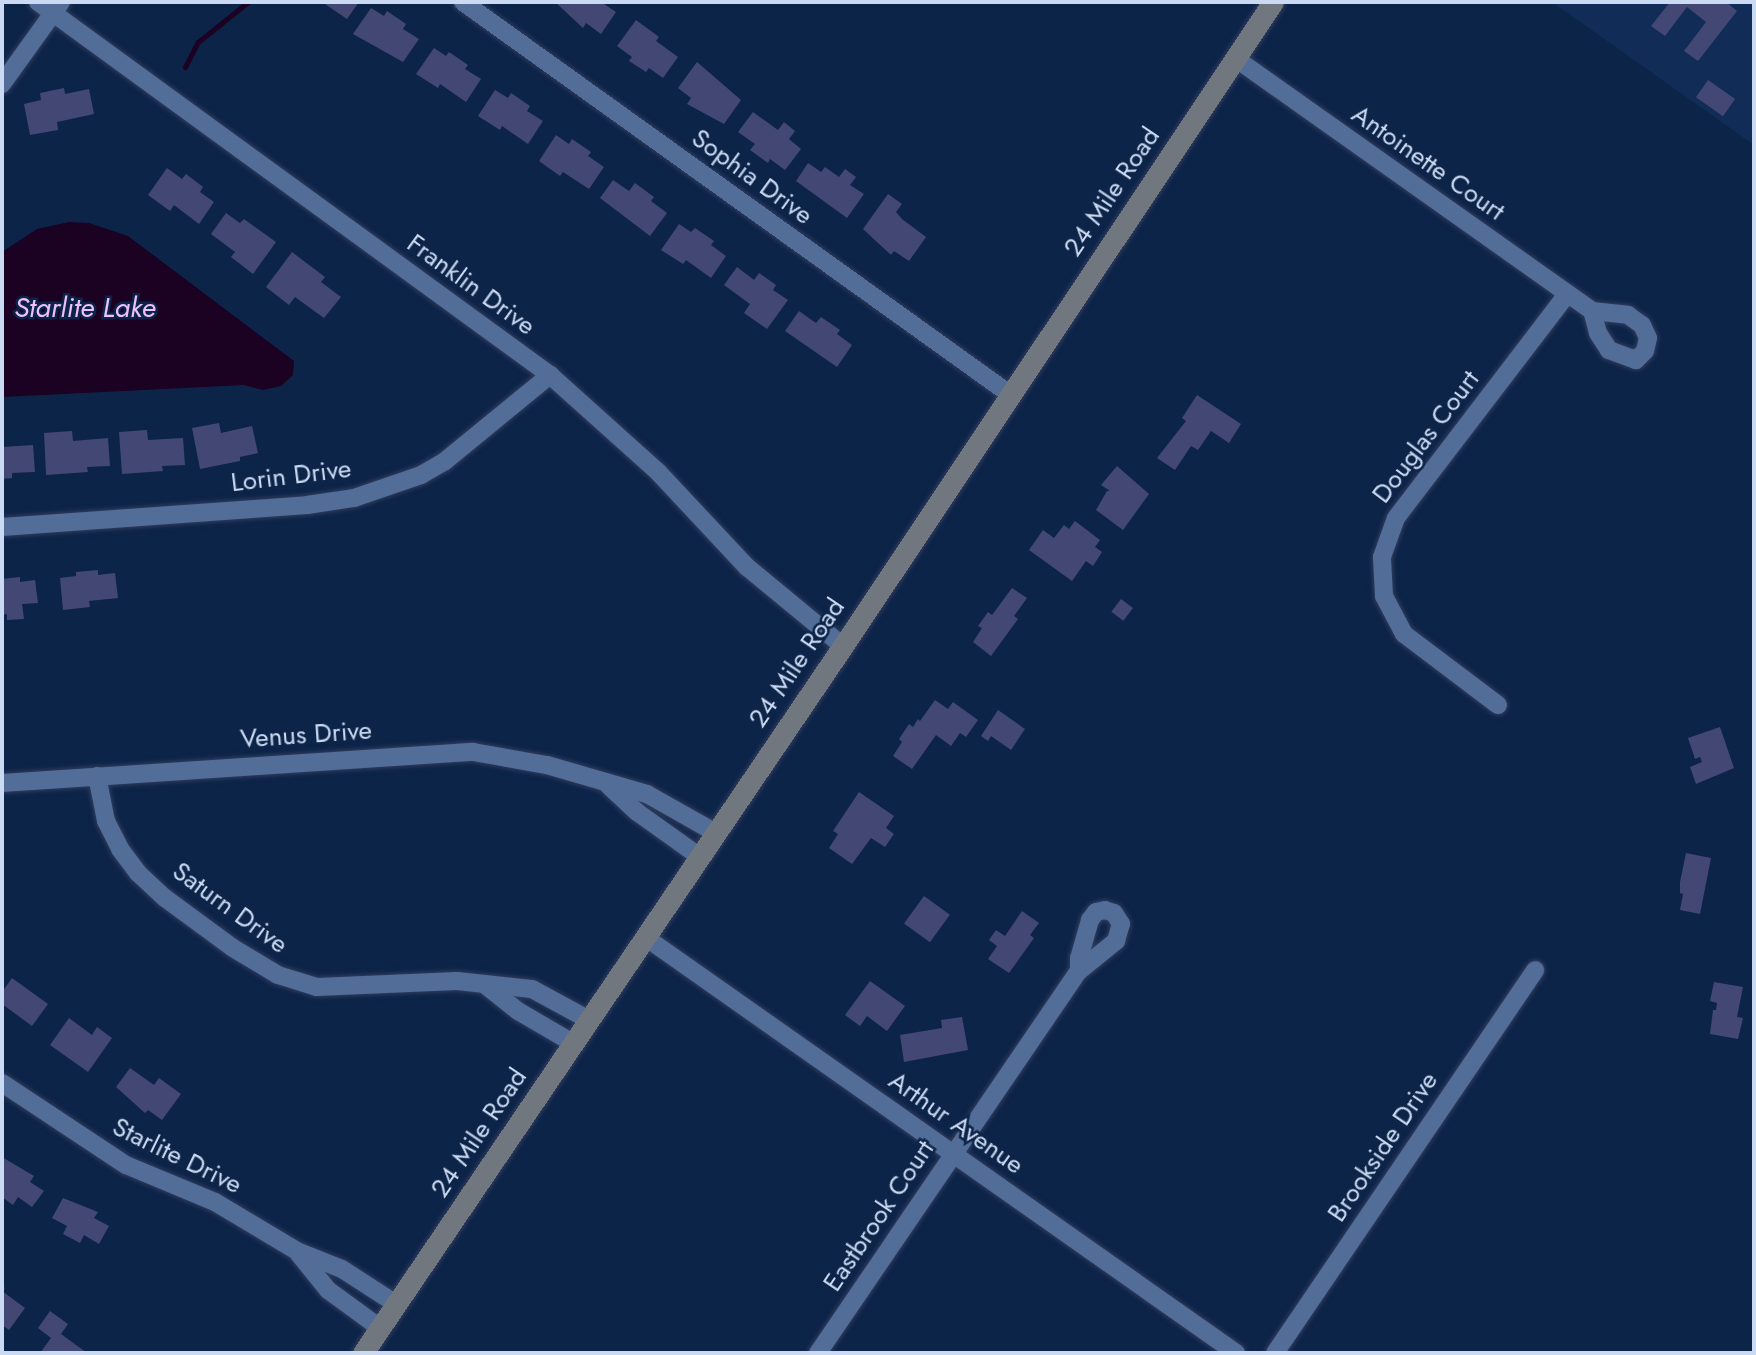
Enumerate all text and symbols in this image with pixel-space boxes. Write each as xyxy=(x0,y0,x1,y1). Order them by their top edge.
street label: Antoinette Court xyxy=(1346,99,1510,227)
street label: 24 Mile Road xyxy=(1057,122,1167,262)
street label: Sophia Drive xyxy=(685,123,819,231)
street label: Franklin Drive xyxy=(401,228,541,342)
water label: Starlite Lake xyxy=(14,291,156,325)
street label: Douglas Court xyxy=(1366,365,1486,509)
street label: Lorin Drive xyxy=(229,453,353,499)
street label: 24 Mile Road xyxy=(742,593,852,733)
street label: Venus Drive xyxy=(239,715,373,755)
street label: Saturn Drive xyxy=(166,856,294,960)
street label: 24 Mile Road xyxy=(424,1063,534,1203)
street label: Arthur Avenue xyxy=(883,1065,1029,1181)
street label: Brookside Drive xyxy=(1321,1066,1445,1228)
street label: Starlite Drive xyxy=(107,1111,247,1201)
street label: Eastbrook Court xyxy=(817,1135,941,1297)

